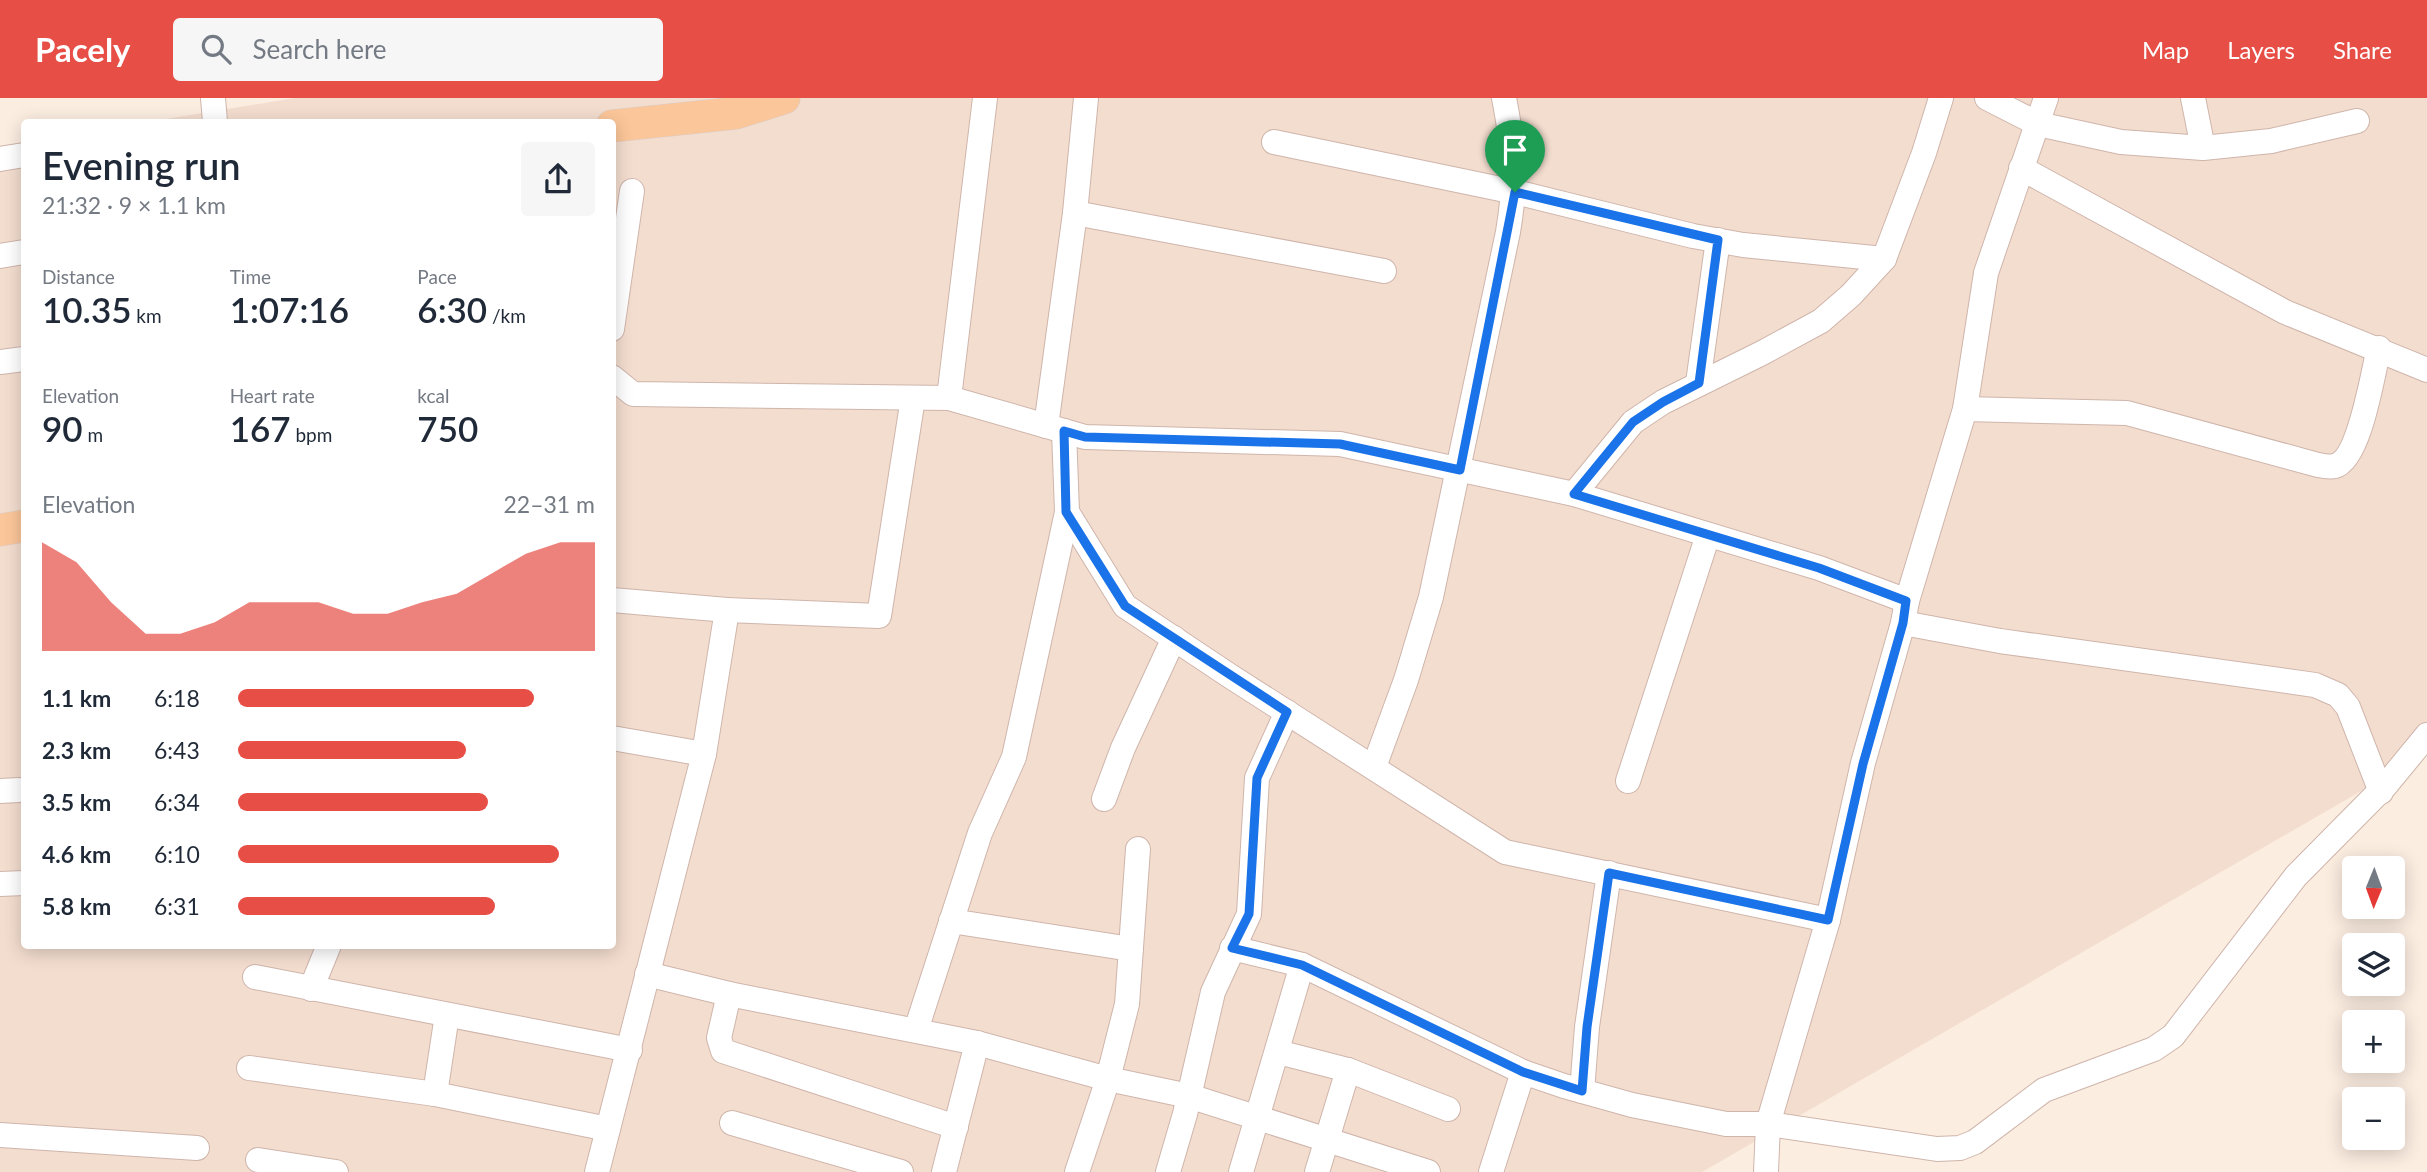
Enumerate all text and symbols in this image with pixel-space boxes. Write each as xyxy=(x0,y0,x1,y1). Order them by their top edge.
search box xyxy=(173,18,663,81)
text: Pacely xyxy=(35,29,131,69)
icon: search xyxy=(197,30,235,68)
text: Search here xyxy=(253,33,387,65)
text: Map xyxy=(2142,35,2189,64)
text: Layers xyxy=(2227,35,2295,64)
text: Share xyxy=(2333,35,2392,64)
pin xyxy=(1485,120,1545,192)
icon: arrive xyxy=(1496,131,1534,169)
text: Evening run xyxy=(42,142,241,188)
button: share xyxy=(521,142,595,216)
text: 21:32 · 9 × 1.1 km xyxy=(42,191,226,219)
text: Distance xyxy=(42,265,115,288)
text: Time xyxy=(230,265,271,288)
text: Pace xyxy=(417,265,457,288)
text: 10.35 xyxy=(42,288,131,330)
text: 1:07:16 xyxy=(230,288,349,330)
text: 6:30 xyxy=(417,288,487,330)
text: km xyxy=(131,304,162,327)
text: /km xyxy=(487,304,526,327)
text: Elevation xyxy=(42,384,119,407)
text: Heart rate xyxy=(230,384,315,407)
text: kcal xyxy=(417,384,449,407)
text: 90 xyxy=(42,407,83,449)
text: 167 xyxy=(230,407,291,449)
text: 750 xyxy=(417,407,478,449)
text: m xyxy=(83,423,103,446)
text: bpm xyxy=(291,423,332,446)
text: Elevation xyxy=(42,490,135,518)
text: 22–31 m xyxy=(503,490,595,518)
text: 1.1 km xyxy=(42,684,111,712)
text: 6:18 xyxy=(154,684,200,712)
text: 2.3 km xyxy=(42,736,111,764)
text: 6:43 xyxy=(154,736,200,764)
text: 3.5 km xyxy=(42,788,111,816)
text: 6:34 xyxy=(154,788,200,816)
text: 4.6 km xyxy=(42,840,111,868)
text: 6:10 xyxy=(154,840,200,868)
north arrow xyxy=(2342,856,2404,919)
map controls xyxy=(2342,856,2405,1150)
text: 5.8 km xyxy=(42,892,111,920)
text: 6:31 xyxy=(154,892,200,920)
button: layers xyxy=(2342,933,2405,996)
button: + xyxy=(2342,1010,2405,1073)
button: − xyxy=(2342,1087,2405,1150)

